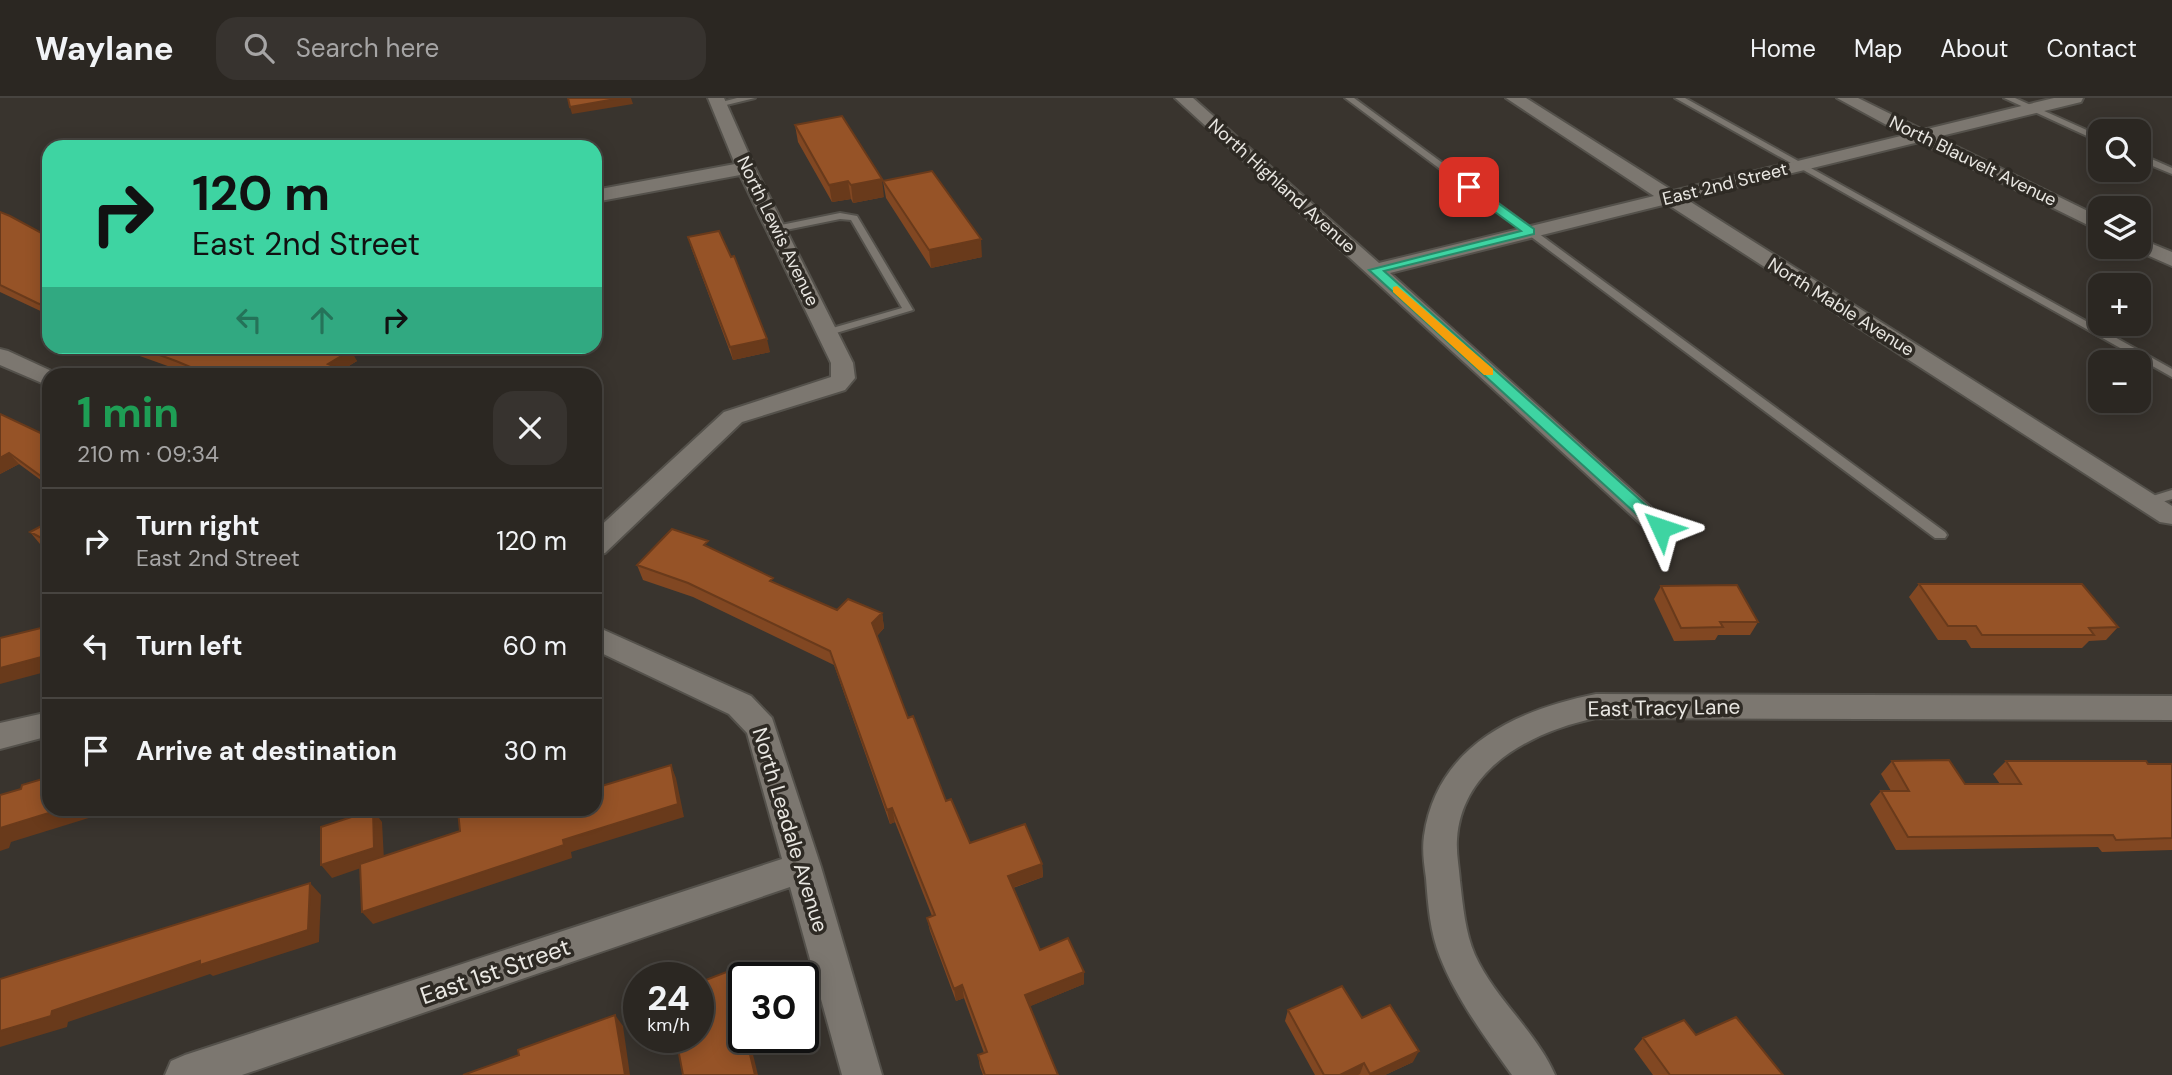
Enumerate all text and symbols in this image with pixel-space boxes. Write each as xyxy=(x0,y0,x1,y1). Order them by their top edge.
search box xyxy=(216,17,706,80)
text: Waylane xyxy=(35,27,174,70)
icon: search xyxy=(240,29,278,67)
text: Search here xyxy=(296,31,439,65)
text: Home xyxy=(1750,33,1816,64)
text: Map xyxy=(1854,33,1902,64)
text: About xyxy=(1940,33,2009,64)
text: Contact xyxy=(2047,33,2137,64)
street label: North Blauvelt Avenue xyxy=(1885,110,2061,212)
street label: North Highland Avenue xyxy=(1203,113,1361,259)
map controls xyxy=(2088,119,2151,413)
button: search xyxy=(2088,119,2151,182)
street label: North Lewis Avenue xyxy=(731,152,825,310)
pin xyxy=(1439,157,1499,217)
street label: East 2nd Street xyxy=(1660,157,1790,211)
text: 120 m xyxy=(192,161,330,225)
icon: right xyxy=(77,168,168,259)
icon: arrive xyxy=(1450,168,1488,206)
button: layers xyxy=(2088,196,2151,259)
text: East 2nd Street xyxy=(192,223,420,265)
street label: North Mable Avenue xyxy=(1763,252,1919,362)
button: + xyxy=(2088,273,2151,336)
icon: left xyxy=(230,301,268,339)
icon: ahead xyxy=(303,301,341,339)
icon: right xyxy=(376,301,414,339)
button: − xyxy=(2088,350,2151,413)
text: 1 min xyxy=(77,385,179,440)
button: close xyxy=(493,391,567,465)
text: 210 m · 09:34 xyxy=(77,439,219,469)
position arrow xyxy=(1624,491,1698,565)
text: Turn right xyxy=(136,509,260,543)
icon: right xyxy=(77,522,115,560)
text: 120 m xyxy=(496,524,567,558)
text: East 2nd Street xyxy=(136,543,300,573)
icon: left xyxy=(77,627,115,665)
text: Turn left xyxy=(136,629,243,663)
text: 60 m xyxy=(503,629,567,663)
street label: East Tracy Lane xyxy=(1587,693,1741,723)
street label: North Leadale Avenue xyxy=(746,724,835,936)
icon: arrive xyxy=(77,732,115,770)
text: Arrive at destination xyxy=(136,734,397,768)
text: 30 m xyxy=(504,734,567,768)
street label: East 1st Street xyxy=(416,931,574,1011)
speed limit sign: 30 xyxy=(728,962,819,1053)
text: 24 xyxy=(647,975,690,1021)
text: km/h xyxy=(647,1013,690,1037)

